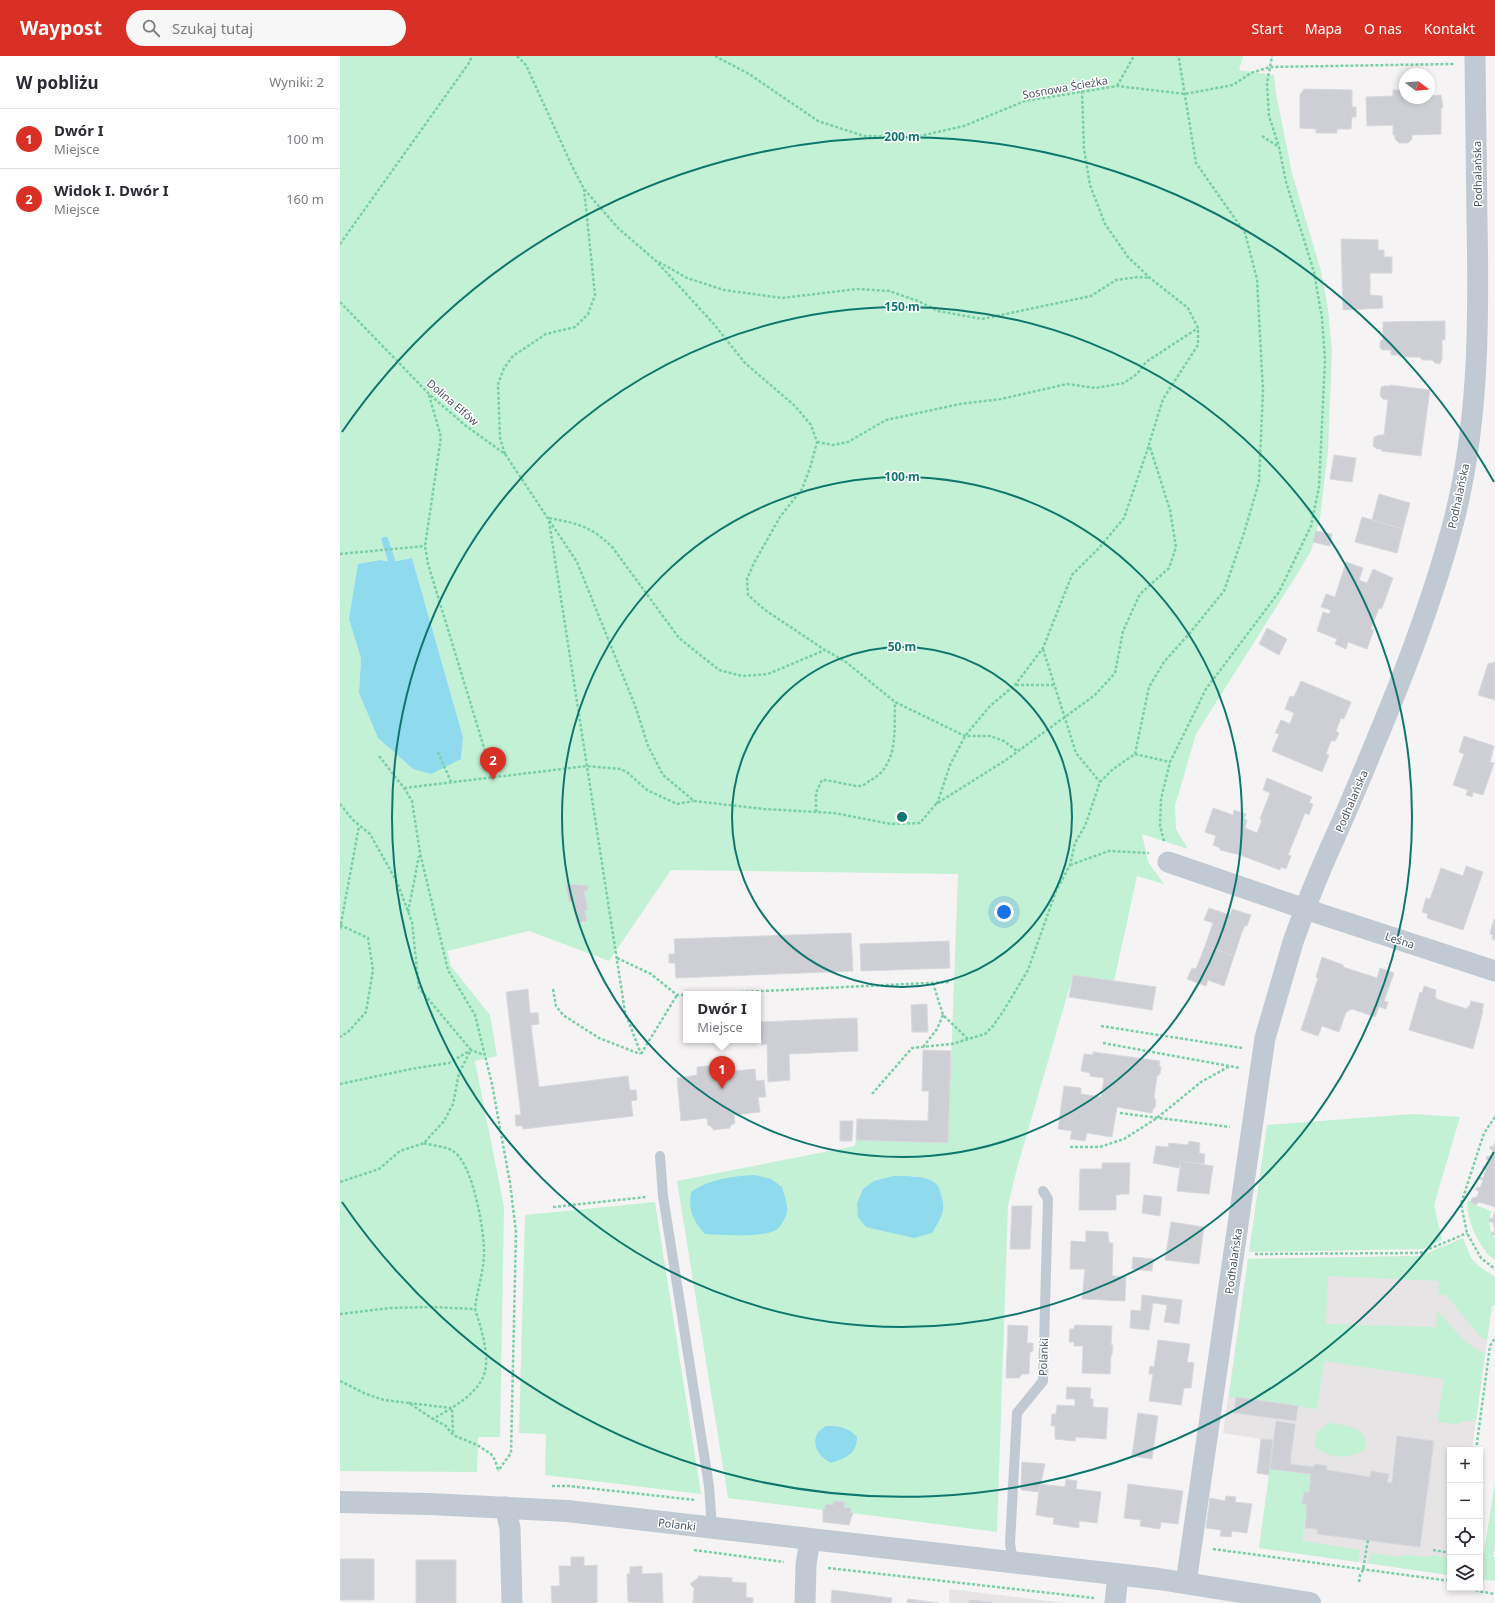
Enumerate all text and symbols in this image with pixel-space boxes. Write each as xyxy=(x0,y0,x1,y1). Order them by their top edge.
search box xyxy=(126,10,406,46)
text: Waypost xyxy=(20,15,102,41)
icon: search xyxy=(140,17,162,39)
text: Szukaj tutaj xyxy=(172,18,253,38)
text: Start xyxy=(1252,19,1283,38)
text: Mapa xyxy=(1305,19,1342,38)
text: O nas xyxy=(1364,19,1402,38)
text: Kontakt xyxy=(1424,19,1475,38)
north arrow xyxy=(1399,68,1435,104)
text: W pobliżu xyxy=(16,71,99,94)
street label: Sosnowa Ścieżka xyxy=(1021,72,1109,102)
text: Wyniki: 2 xyxy=(269,73,324,91)
text: Dwór I xyxy=(54,120,104,140)
text: 200 m xyxy=(884,128,920,145)
text: 1 xyxy=(25,130,33,148)
text: 100 m xyxy=(286,130,324,148)
text: Miejsce xyxy=(54,140,100,158)
street label: Podhalańska xyxy=(1469,141,1485,207)
text: Widok I. Dwór I xyxy=(54,180,169,200)
text: 2 xyxy=(25,190,33,208)
text: 160 m xyxy=(286,190,324,208)
text: Miejsce xyxy=(54,200,100,218)
text: 150 m xyxy=(884,298,920,315)
street label: Dolina Elfów xyxy=(424,375,482,429)
street label: Podhalańska xyxy=(1444,462,1472,530)
text: 100 m xyxy=(884,468,920,485)
text: 50 m xyxy=(888,638,916,655)
pin: 2 xyxy=(480,747,506,780)
street label: Podhalańska xyxy=(1331,768,1371,834)
centre of rings xyxy=(895,810,909,824)
your location xyxy=(994,902,1014,922)
street label: Leśna xyxy=(1383,928,1417,952)
popup xyxy=(683,991,761,1043)
text: Dwór I xyxy=(697,998,747,1018)
text: Miejsce xyxy=(697,1018,743,1036)
pin: 1 xyxy=(709,1056,735,1089)
street label: Podhalańska xyxy=(1221,1227,1245,1295)
street label: Polanki xyxy=(1035,1338,1051,1376)
map controls xyxy=(1447,1447,1483,1591)
button: + xyxy=(1447,1447,1483,1483)
button: − xyxy=(1447,1483,1483,1519)
street label: Polanki xyxy=(657,1514,697,1534)
button: locate xyxy=(1447,1519,1483,1555)
button: layers xyxy=(1447,1555,1483,1591)

